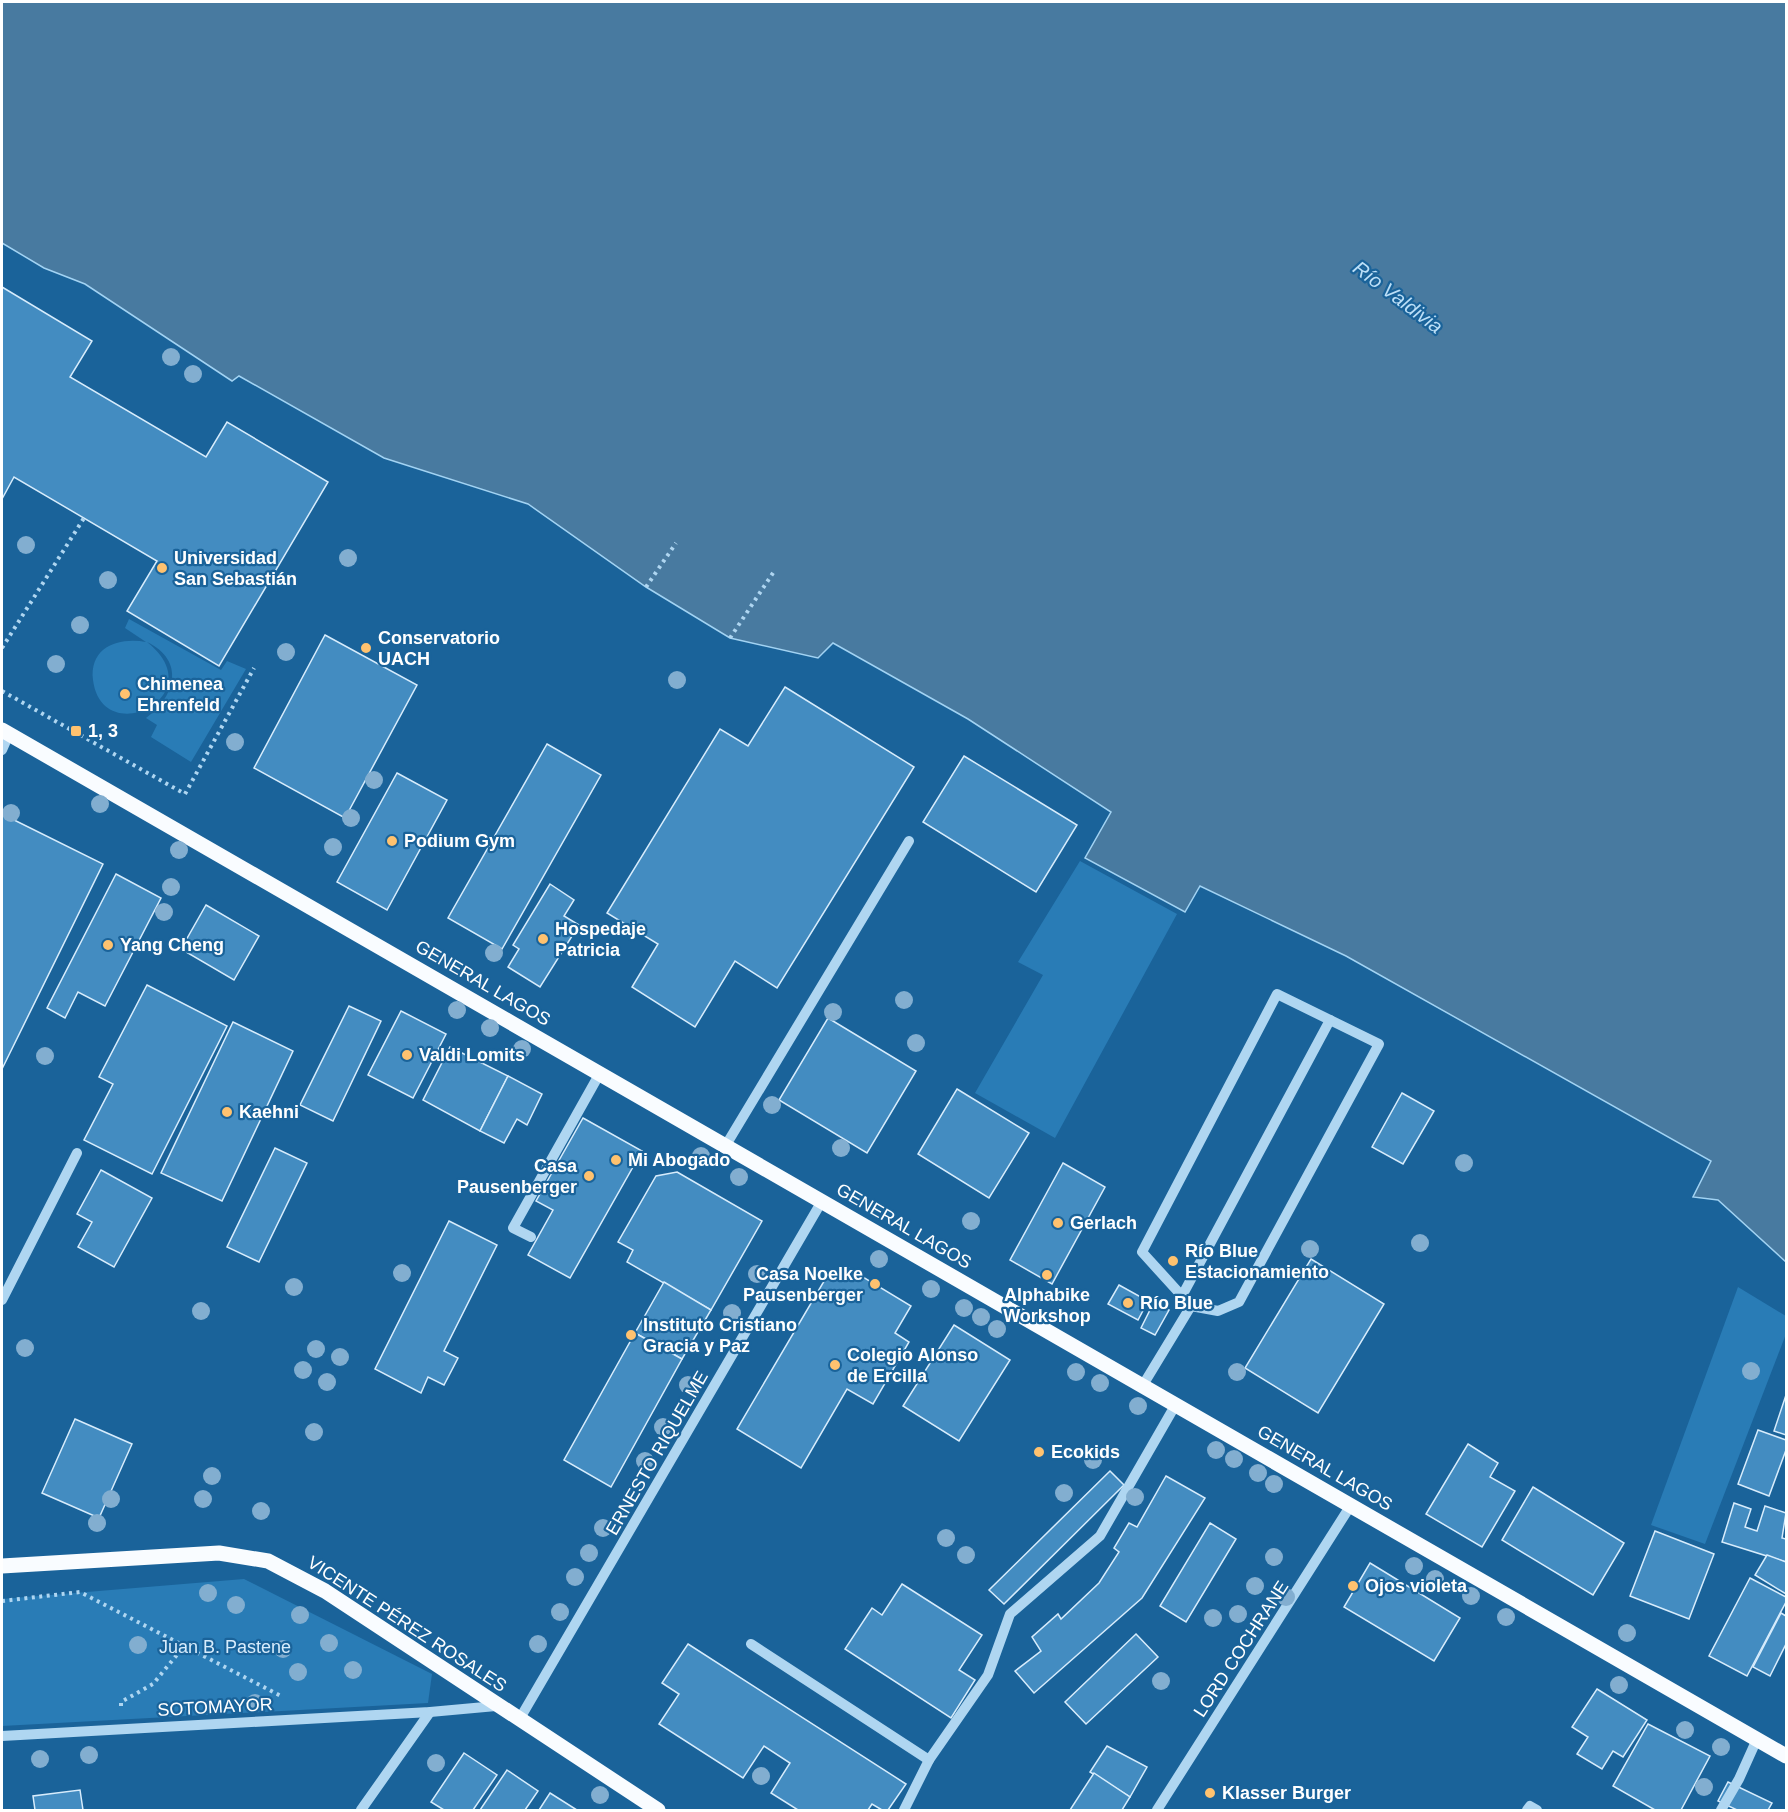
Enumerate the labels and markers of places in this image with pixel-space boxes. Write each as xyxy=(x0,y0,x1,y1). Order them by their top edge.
place label: Universidad San Sebastián xyxy=(174,548,297,589)
marker: Universidad San Sebastián xyxy=(155,561,169,575)
place label: Conservatorio UACH xyxy=(378,628,500,669)
marker: Conservatorio UACH xyxy=(359,641,373,655)
place label: Chimenea Ehrenfeld xyxy=(137,674,224,715)
marker: Chimenea Ehrenfeld xyxy=(118,687,132,701)
place label: 1, 3 xyxy=(88,721,118,741)
marker: 1, 3 xyxy=(69,724,83,738)
place label: Podium Gym xyxy=(404,831,515,851)
marker: Podium Gym xyxy=(385,834,399,848)
place label: Hospedaje Patricia xyxy=(555,919,646,960)
marker: Hospedaje Patricia xyxy=(536,932,550,946)
place label: Yang Cheng xyxy=(120,935,224,955)
marker: Yang Cheng xyxy=(101,938,115,952)
place label: Valdi Lomits xyxy=(419,1045,525,1065)
marker: Valdi Lomits xyxy=(400,1048,414,1062)
place label: Kaehni xyxy=(239,1102,299,1122)
marker: Kaehni xyxy=(220,1105,234,1119)
place label: Mi Abogado xyxy=(628,1150,730,1170)
marker: Mi Abogado xyxy=(609,1153,623,1167)
place label: Casa Pausenberger xyxy=(457,1156,578,1197)
marker: Casa Pausenberger xyxy=(582,1169,596,1183)
place label: Gerlach xyxy=(1070,1213,1137,1233)
marker: Gerlach xyxy=(1051,1216,1065,1230)
place label: Río Blue Estacionamiento xyxy=(1185,1241,1329,1282)
marker: Río Blue Estacionamiento xyxy=(1166,1254,1180,1268)
place label: Casa Noelke Pausenberger xyxy=(743,1264,863,1305)
marker: Alphabike Workshop xyxy=(1040,1268,1054,1282)
marker: Casa Noelke Pausenberger xyxy=(868,1277,882,1291)
place label: Alphabike Workshop xyxy=(1003,1285,1091,1326)
place label: Río Blue xyxy=(1140,1293,1213,1313)
marker: Río Blue xyxy=(1121,1296,1135,1310)
place label: Instituto Cristiano Gracia y Paz xyxy=(643,1315,797,1356)
marker: Instituto Cristiano Gracia y Paz xyxy=(624,1328,638,1342)
place label: Colegio Alonso de Ercilla xyxy=(847,1345,978,1386)
marker: Colegio Alonso de Ercilla xyxy=(828,1358,842,1372)
place label: Ecokids xyxy=(1051,1442,1120,1462)
marker: Ecokids xyxy=(1032,1445,1046,1459)
place label: Ojos violeta xyxy=(1365,1576,1468,1596)
marker: Ojos violeta xyxy=(1346,1579,1360,1593)
place label: Klasser Burger xyxy=(1222,1783,1351,1803)
marker: Klasser Burger xyxy=(1203,1786,1217,1800)

